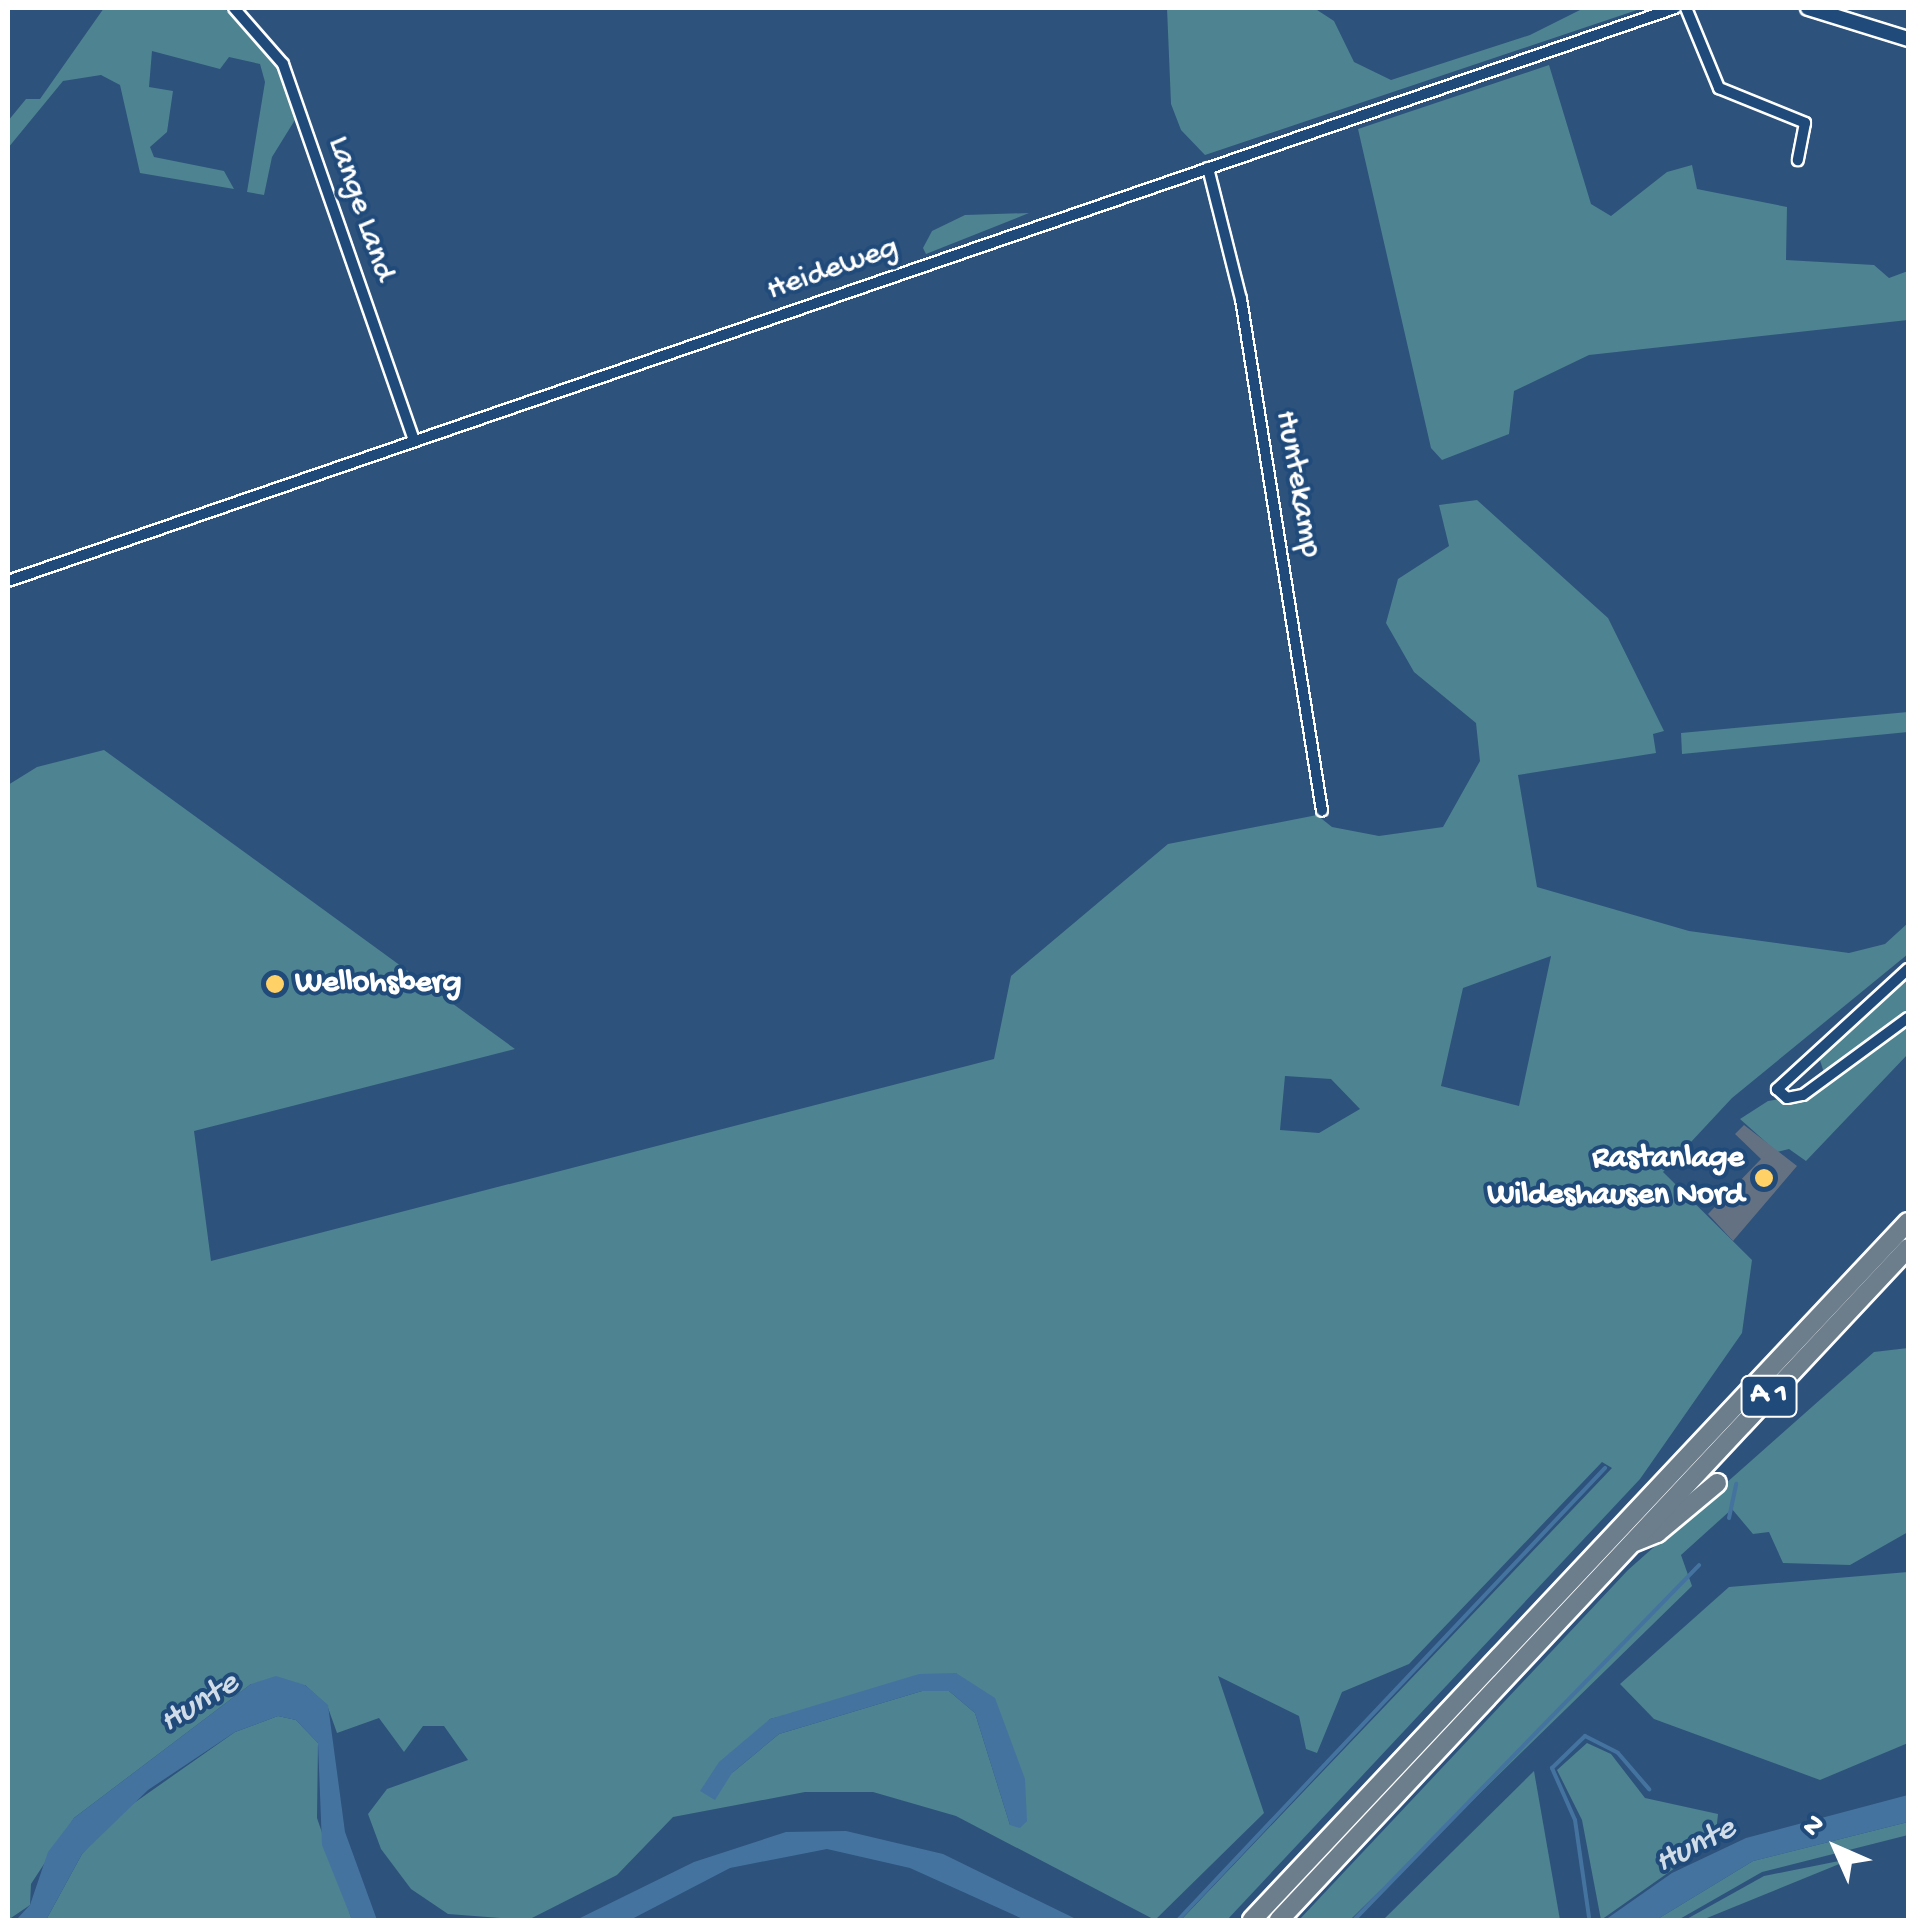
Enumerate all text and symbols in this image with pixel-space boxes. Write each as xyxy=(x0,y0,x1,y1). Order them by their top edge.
street label: Lange Land xyxy=(317,132,403,286)
street label: Heideweg xyxy=(762,230,904,310)
street label: Huntekamp xyxy=(1265,408,1329,560)
place label: Wellohsberg xyxy=(295,965,461,1003)
marker: Wellohsberg xyxy=(264,973,286,995)
place label: Rastanlage Wildeshausen Nord xyxy=(1487,1141,1744,1216)
marker: Rastanlage Wildeshausen Nord xyxy=(1753,1167,1775,1189)
road number: A 1 xyxy=(1739,1371,1799,1421)
water label: Hunte xyxy=(153,1664,247,1744)
north arrow xyxy=(1786,1798,1886,1898)
text: N xyxy=(1796,1808,1833,1845)
water label: Hunte xyxy=(1648,1809,1744,1885)

